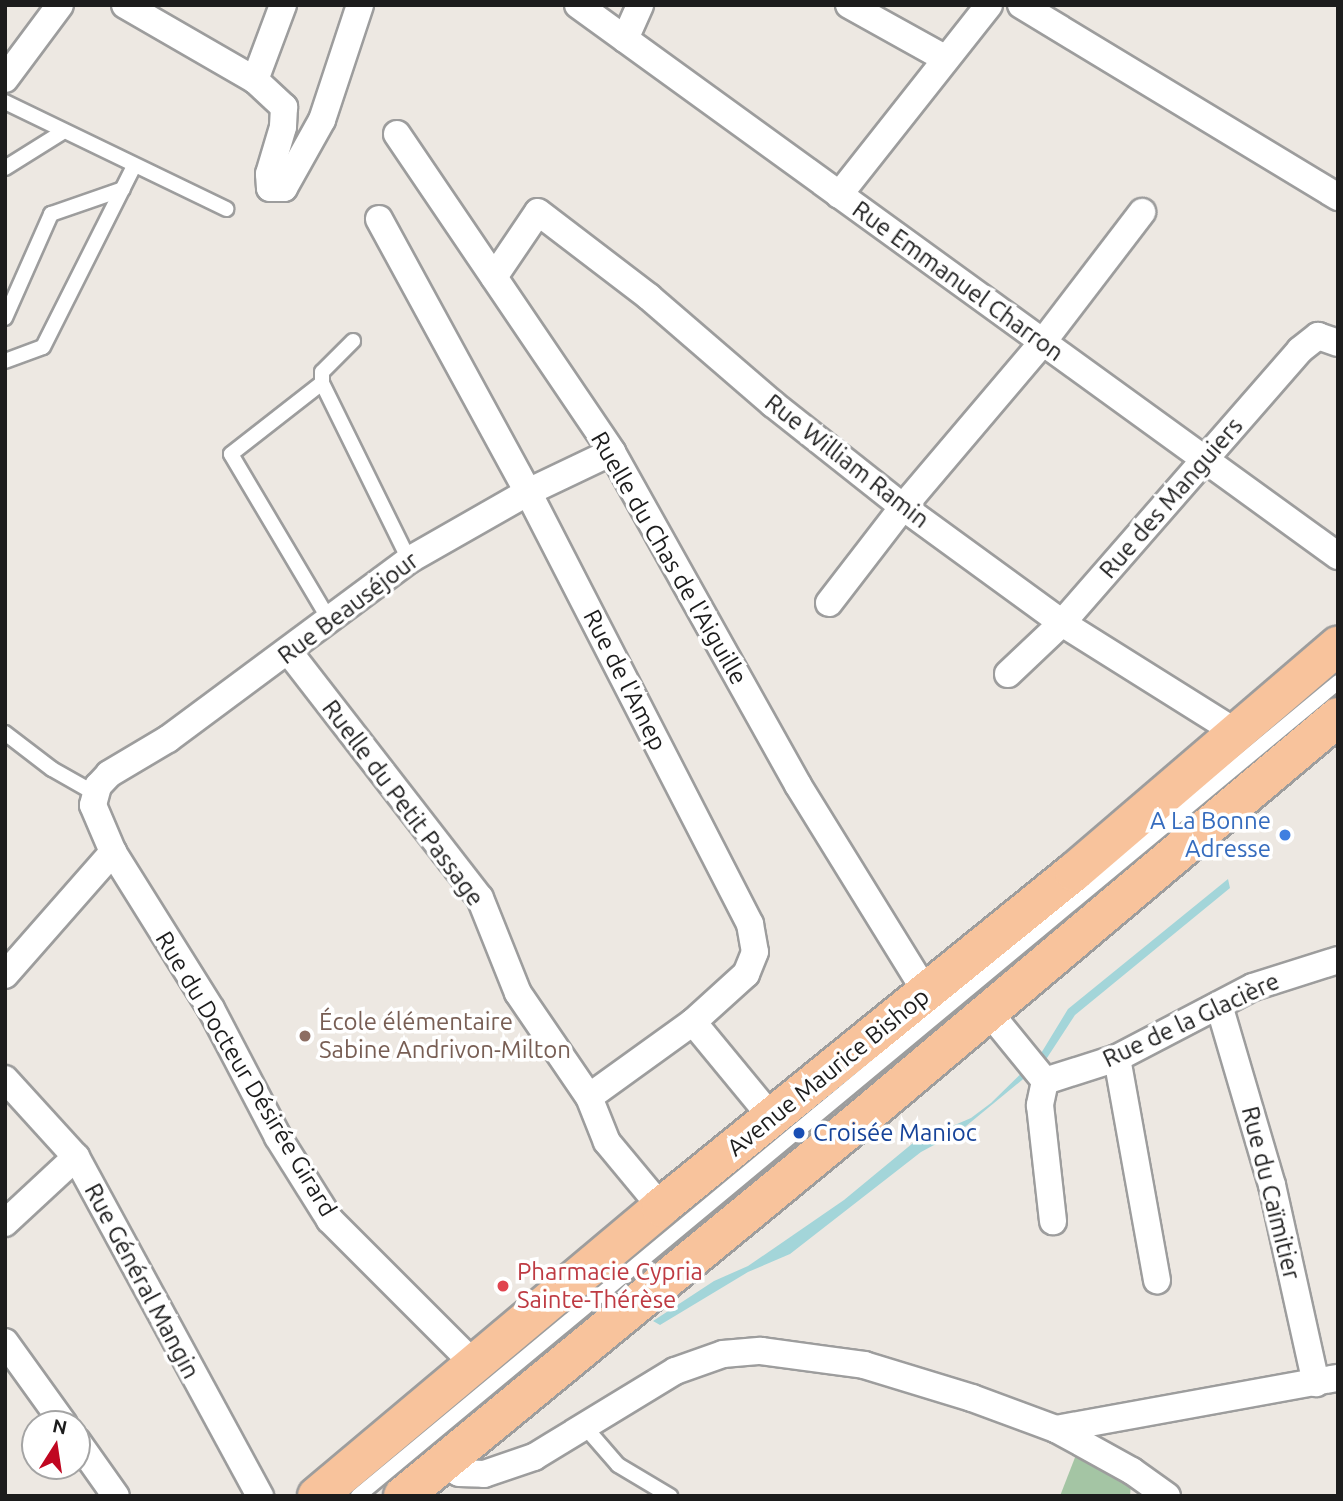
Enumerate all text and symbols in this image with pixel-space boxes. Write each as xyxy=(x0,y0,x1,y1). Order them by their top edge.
street label: Rue Emmanuel Charron xyxy=(847,195,1069,367)
street label: Rue William Ramin xyxy=(759,388,935,534)
street label: Rue des Manguiers xyxy=(1093,412,1249,584)
street label: Ruelle du Chas de l'Aiguille xyxy=(585,427,753,689)
street label: Rue Beauséjour xyxy=(272,546,424,670)
street label: Rue de l'Amep xyxy=(577,605,673,755)
street label: Ruelle du Petit Passage xyxy=(316,694,490,912)
place label: A La Bonne Adresse xyxy=(1150,807,1271,863)
marker: A La Bonne Adresse xyxy=(1277,827,1293,843)
street label: Rue du Docteur Désirée Girard xyxy=(149,926,343,1222)
street label: Rue de la Glacière xyxy=(1098,966,1284,1074)
street label: Avenue Maurice Bishop xyxy=(721,982,935,1162)
place label: École élémentaire Sabine Andrivon-Milton xyxy=(319,1008,571,1064)
marker: École élémentaire Sabine Andrivon-Milton xyxy=(297,1028,313,1044)
street label: Rue du Caïmitier xyxy=(1236,1103,1306,1283)
place label: Croisée Manioc xyxy=(813,1119,977,1147)
marker: Croisée Manioc xyxy=(791,1125,807,1141)
street label: Rue Général Mangin xyxy=(78,1178,206,1384)
place label: Pharmacie Cypria Sainte-Thérèse xyxy=(517,1258,703,1314)
marker: Pharmacie Cypria Sainte-Thérèse xyxy=(495,1278,511,1294)
north arrow xyxy=(21,1410,91,1480)
text: N xyxy=(51,1414,69,1439)

